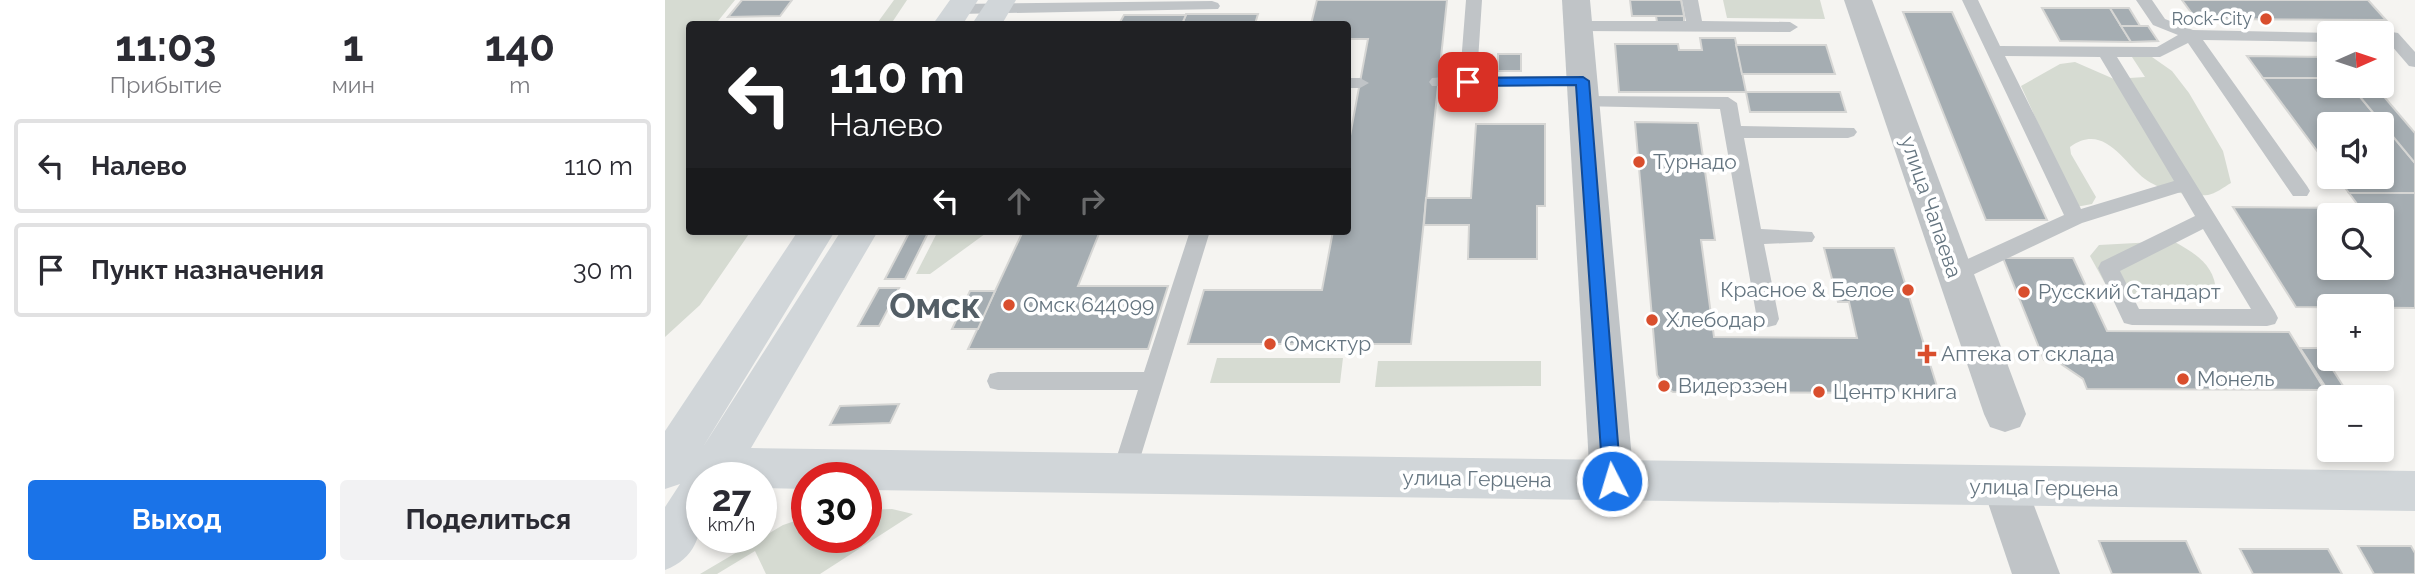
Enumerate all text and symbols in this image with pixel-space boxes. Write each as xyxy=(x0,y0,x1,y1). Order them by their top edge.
place label: Rock-City xyxy=(2172,8,2252,29)
marker: Rock-City xyxy=(2258,11,2274,27)
north arrow xyxy=(2317,21,2394,98)
map controls xyxy=(2317,21,2394,462)
text: 11:03 xyxy=(115,22,216,71)
text: 1 xyxy=(343,22,364,71)
text: 140 xyxy=(485,22,555,71)
text: 110 m xyxy=(829,47,965,104)
icon: left xyxy=(714,49,805,140)
pin xyxy=(1438,52,1498,112)
icon: arrive xyxy=(1449,63,1487,101)
text: Прибытие xyxy=(110,71,222,98)
text: мин xyxy=(332,71,375,98)
text: m xyxy=(509,71,530,98)
text: Налево xyxy=(829,106,943,143)
button: sound xyxy=(2317,112,2394,189)
street label: улица Чапаева xyxy=(1896,133,1967,281)
icon: left xyxy=(32,147,70,185)
place label: Турнадо xyxy=(1653,149,1737,174)
text: Налево xyxy=(91,151,187,181)
text: 110 m xyxy=(564,151,633,181)
marker: Турнадо xyxy=(1631,154,1647,170)
icon: left xyxy=(927,182,965,220)
icon: ahead xyxy=(1000,182,1038,220)
icon: right xyxy=(1073,182,1111,220)
button: search xyxy=(2317,203,2394,280)
icon: arrive xyxy=(32,251,70,289)
text: Пункт назначения xyxy=(91,255,324,285)
text: 30 m xyxy=(573,255,633,285)
place label: Красное & Белое xyxy=(1720,277,1894,302)
place label: Русский Стандарт xyxy=(2038,279,2221,304)
marker: Красное & Белое xyxy=(1900,282,1916,298)
marker: Русский Стандарт xyxy=(2016,284,2032,300)
district label: Омск xyxy=(889,285,981,326)
place label: Омск 644099 xyxy=(1023,292,1154,317)
button: + xyxy=(2317,294,2394,371)
marker: Омск 644099 xyxy=(1001,297,1017,313)
place label: Хлебодар xyxy=(1666,307,1765,332)
marker: Хлебодар xyxy=(1644,312,1660,328)
place label: Омсктур xyxy=(1284,331,1371,356)
marker: Омсктур xyxy=(1262,336,1278,352)
place label: Аптека от склада xyxy=(1941,341,2114,366)
marker: Аптека от склада xyxy=(1919,346,1935,362)
place label: Монель xyxy=(2197,366,2275,391)
marker: Монель xyxy=(2175,371,2191,387)
place label: Видерзэен xyxy=(1678,373,1788,398)
marker: Видерзэен xyxy=(1656,378,1672,394)
place label: Центр книга xyxy=(1833,379,1957,404)
marker: Центр книга xyxy=(1811,384,1827,400)
button: − xyxy=(2317,385,2394,462)
position arrow xyxy=(1575,444,1649,518)
speed limit sign: 30 xyxy=(791,462,882,553)
street label: улица Герцена xyxy=(1402,465,1552,492)
street label: улица Герцена xyxy=(1969,474,2119,501)
text: 27 xyxy=(712,478,751,519)
button: Выход xyxy=(28,480,326,560)
button: Поделиться xyxy=(340,480,637,560)
text: km/h xyxy=(708,514,755,535)

